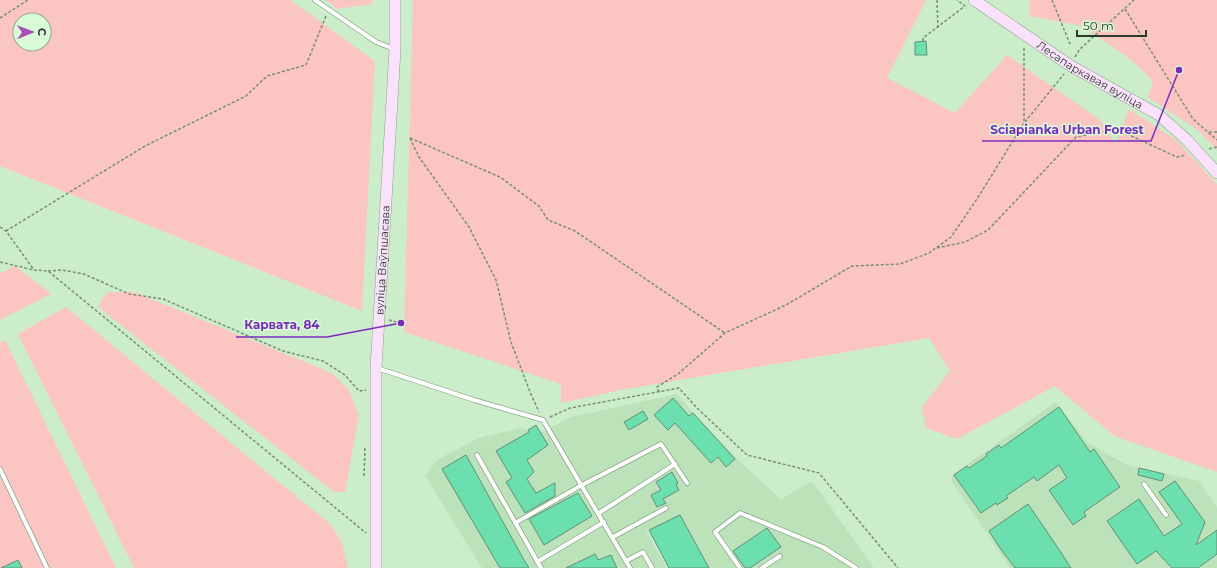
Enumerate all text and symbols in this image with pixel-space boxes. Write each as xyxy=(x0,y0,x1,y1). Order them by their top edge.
north arrow xyxy=(12,12,52,52)
scale bar xyxy=(1077,12,1146,38)
text: 50 m xyxy=(1083,18,1114,33)
text: С xyxy=(35,28,49,36)
street label: Лесапаркавая вуліца xyxy=(1034,38,1145,112)
callout: Sciapianka Urban Forest xyxy=(982,117,1151,141)
text: Sciapianka Urban Forest xyxy=(990,122,1144,137)
street label: вуліца Ваўпшасава xyxy=(372,205,393,316)
callout: Карвата, 84 xyxy=(236,313,327,337)
text: Карвата, 84 xyxy=(244,317,320,332)

